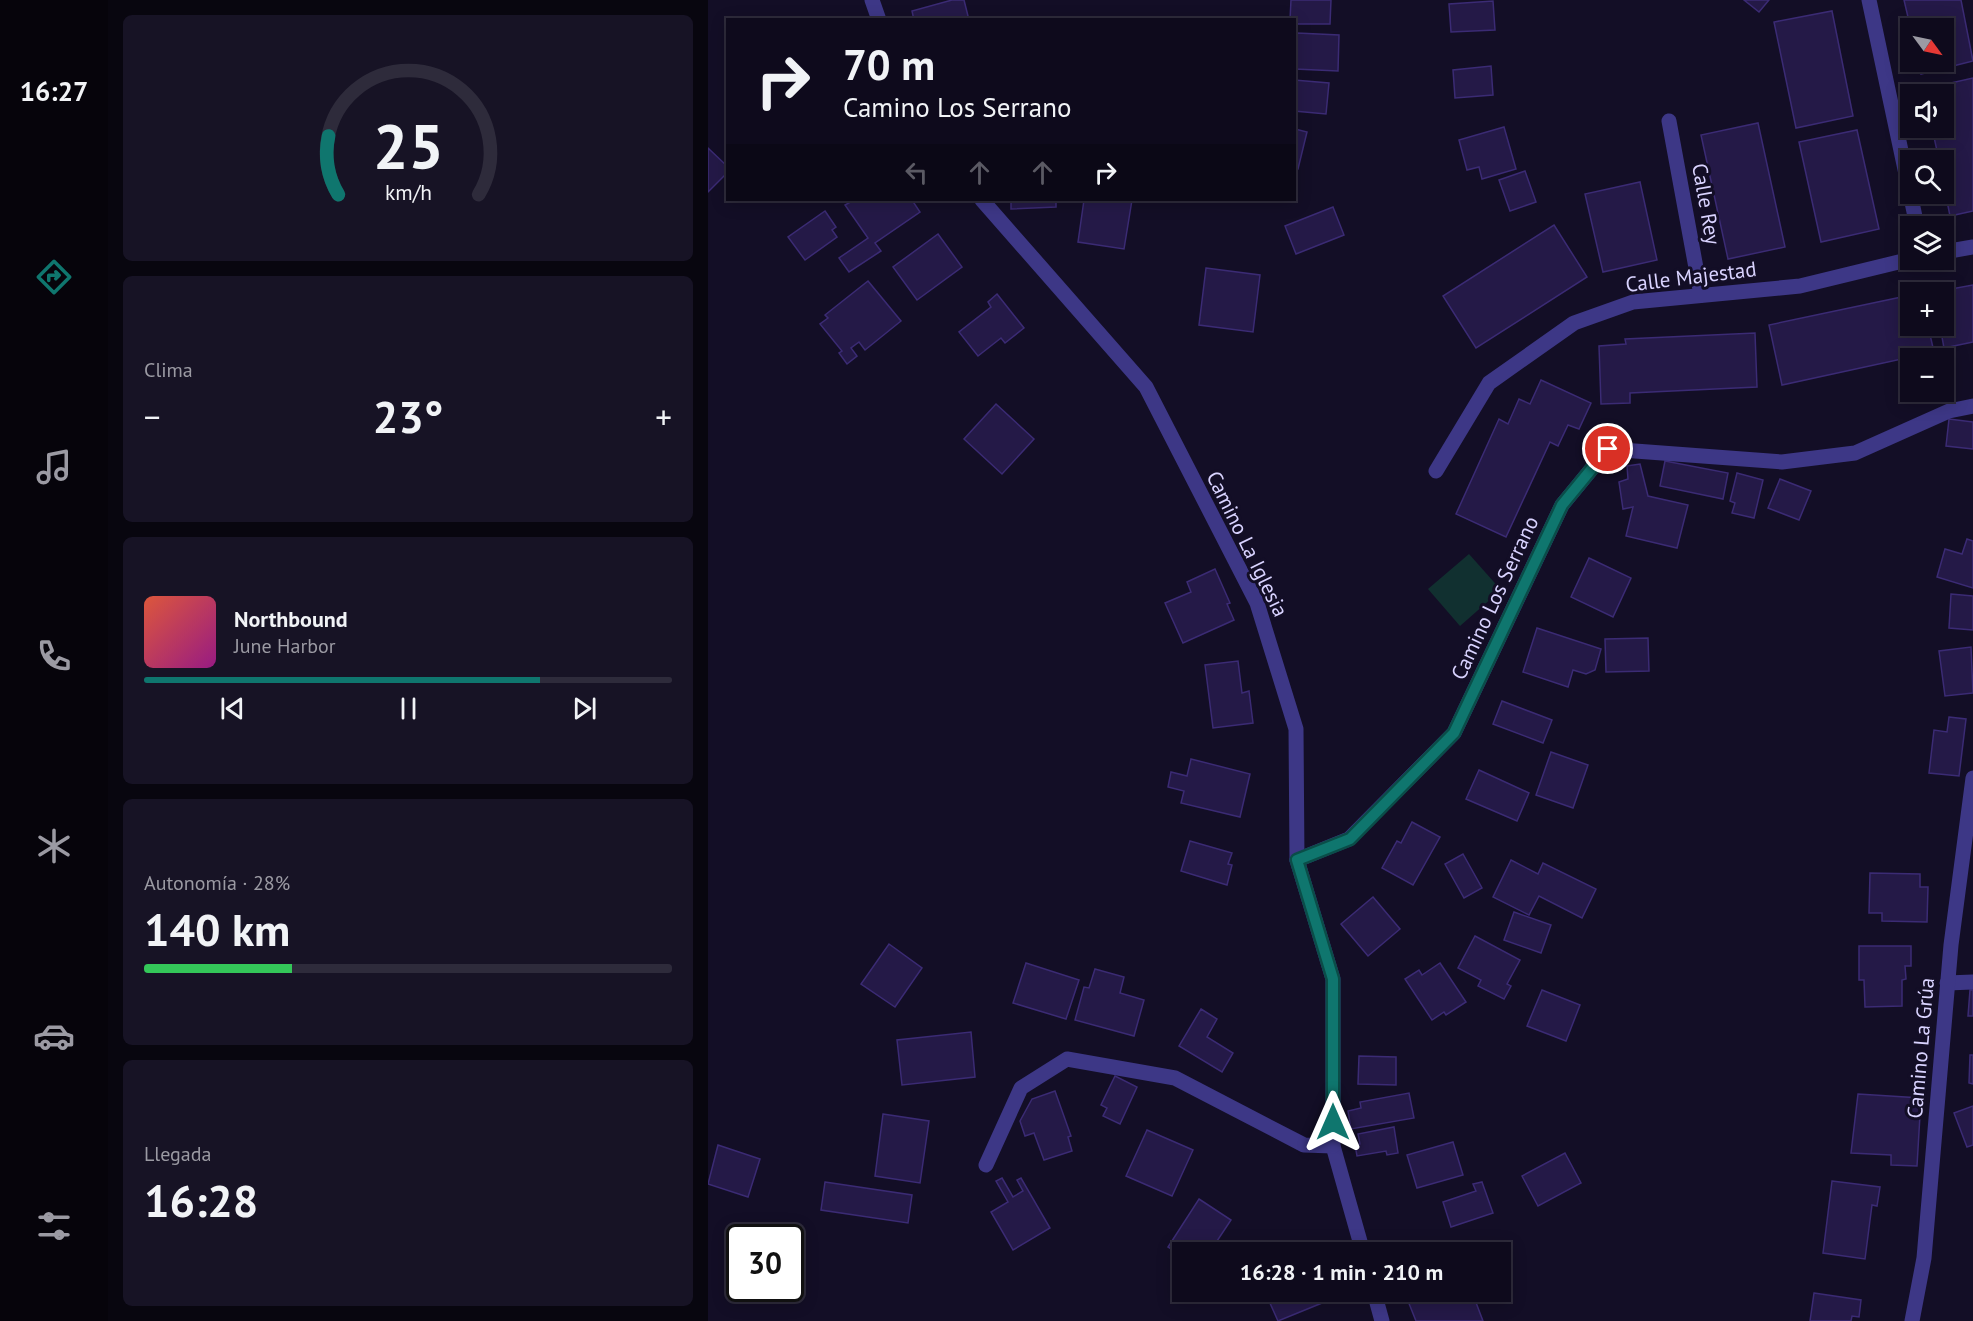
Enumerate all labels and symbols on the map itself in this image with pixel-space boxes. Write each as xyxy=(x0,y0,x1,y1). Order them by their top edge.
north arrow xyxy=(1900,18,1954,72)
street label: Calle Rey xyxy=(1686,161,1727,247)
street label: Calle Majestad xyxy=(1624,255,1758,298)
pin xyxy=(1582,423,1633,474)
street label: Camino La Iglesia xyxy=(1201,467,1294,621)
street label: Camino Los Serrano xyxy=(1445,512,1544,684)
street label: Camino La Grúa xyxy=(1901,976,1940,1120)
position arrow xyxy=(1301,1090,1365,1154)
speed limit sign: 30 xyxy=(726,1224,804,1302)

